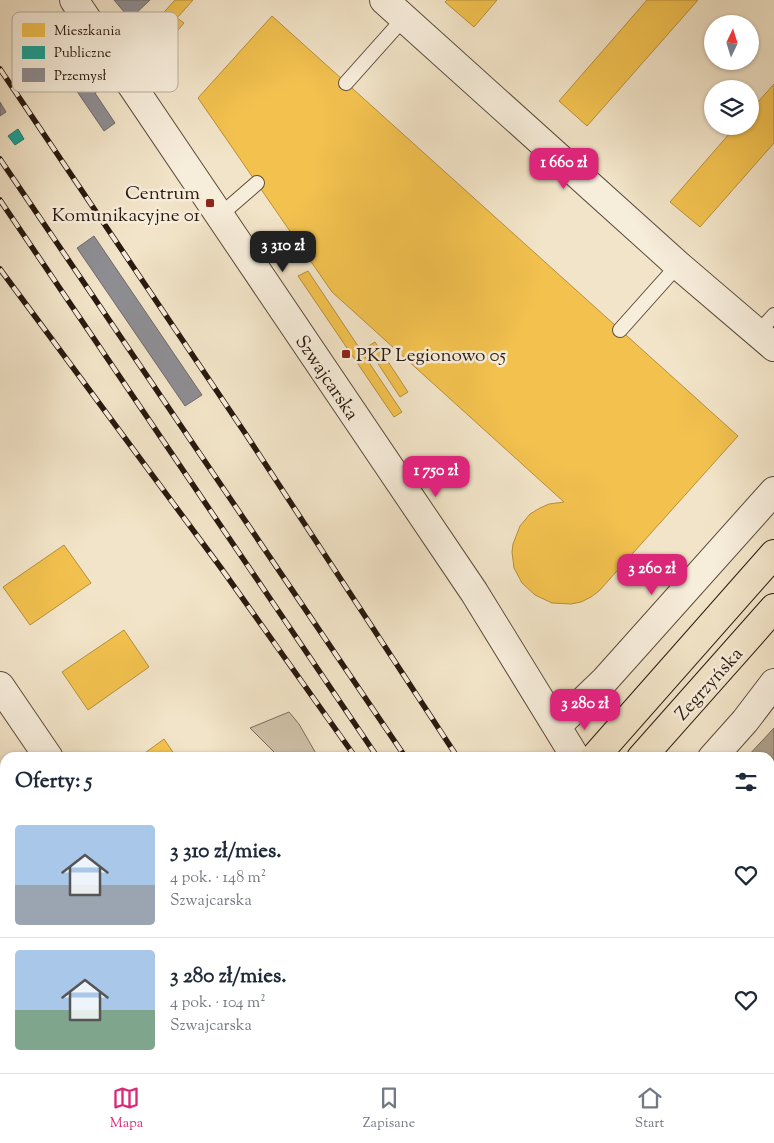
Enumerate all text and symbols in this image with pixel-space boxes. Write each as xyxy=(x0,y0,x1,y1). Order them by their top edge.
legend xyxy=(12,12,178,92)
north arrow xyxy=(704,15,759,70)
map controls xyxy=(704,15,759,135)
text: Mieszkania xyxy=(54,22,121,42)
text: Publiczne xyxy=(54,44,111,64)
text: Przemysł xyxy=(54,67,106,87)
button: layers xyxy=(704,80,759,135)
pin: 1 660 zł xyxy=(512,148,616,190)
text: 1 660 zł xyxy=(540,152,588,175)
place label: Centrum Komunikacyjne 01 xyxy=(52,181,201,230)
marker: Centrum Komunikacyjne 01 xyxy=(204,197,216,209)
pin: 3 310 zł xyxy=(231,230,335,273)
text: 3 310 zł xyxy=(261,235,305,258)
street label: Szwajcarska xyxy=(288,330,364,426)
place label: PKP Legionowo 05 xyxy=(356,343,507,370)
marker: PKP Legionowo 05 xyxy=(340,348,352,360)
pin: 1 750 zł xyxy=(384,456,488,498)
text: 1 750 zł xyxy=(414,460,458,483)
pin: 3 260 zł xyxy=(600,554,704,596)
text: 3 260 zł xyxy=(628,558,676,581)
street label: Zegrzyńska xyxy=(670,642,750,727)
pin: 3 280 zł xyxy=(533,688,637,731)
text: 3 280 zł xyxy=(561,693,609,716)
text: Oferty: 5 xyxy=(15,767,92,797)
icon: filters xyxy=(732,768,760,796)
text: 3 310 zł/mies. xyxy=(170,837,282,867)
icon: home xyxy=(55,845,115,905)
icon: heart xyxy=(732,861,760,889)
text: 4 pok. · 148 m² xyxy=(170,867,266,890)
text: Szwajcarska xyxy=(170,890,252,913)
text: 3 280 zł/mies. xyxy=(170,962,287,992)
icon: home xyxy=(55,970,115,1030)
icon: heart xyxy=(732,986,760,1014)
text: 4 pok. · 104 m² xyxy=(170,992,266,1015)
text: Szwajcarska xyxy=(170,1015,252,1038)
tab: Mapa xyxy=(110,1084,143,1134)
tab: Zapisane xyxy=(363,1084,415,1134)
tab: Start xyxy=(635,1084,664,1134)

